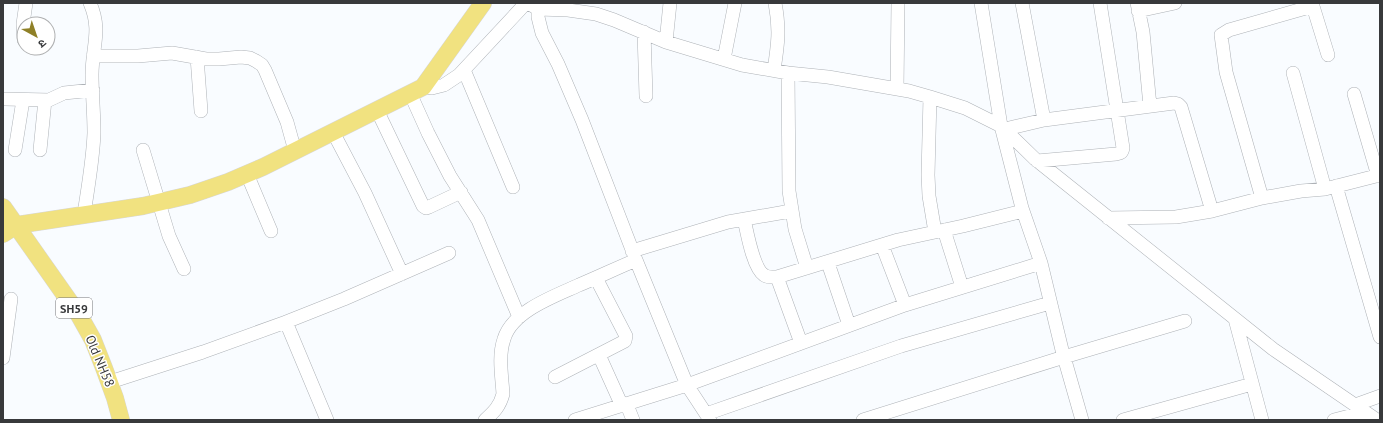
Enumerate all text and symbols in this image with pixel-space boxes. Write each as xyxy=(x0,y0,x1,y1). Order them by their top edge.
north arrow xyxy=(16,16,56,56)
text: उ xyxy=(35,36,49,51)
road number: SH59 xyxy=(56,298,92,318)
street label: Old NH58 xyxy=(81,332,119,390)

